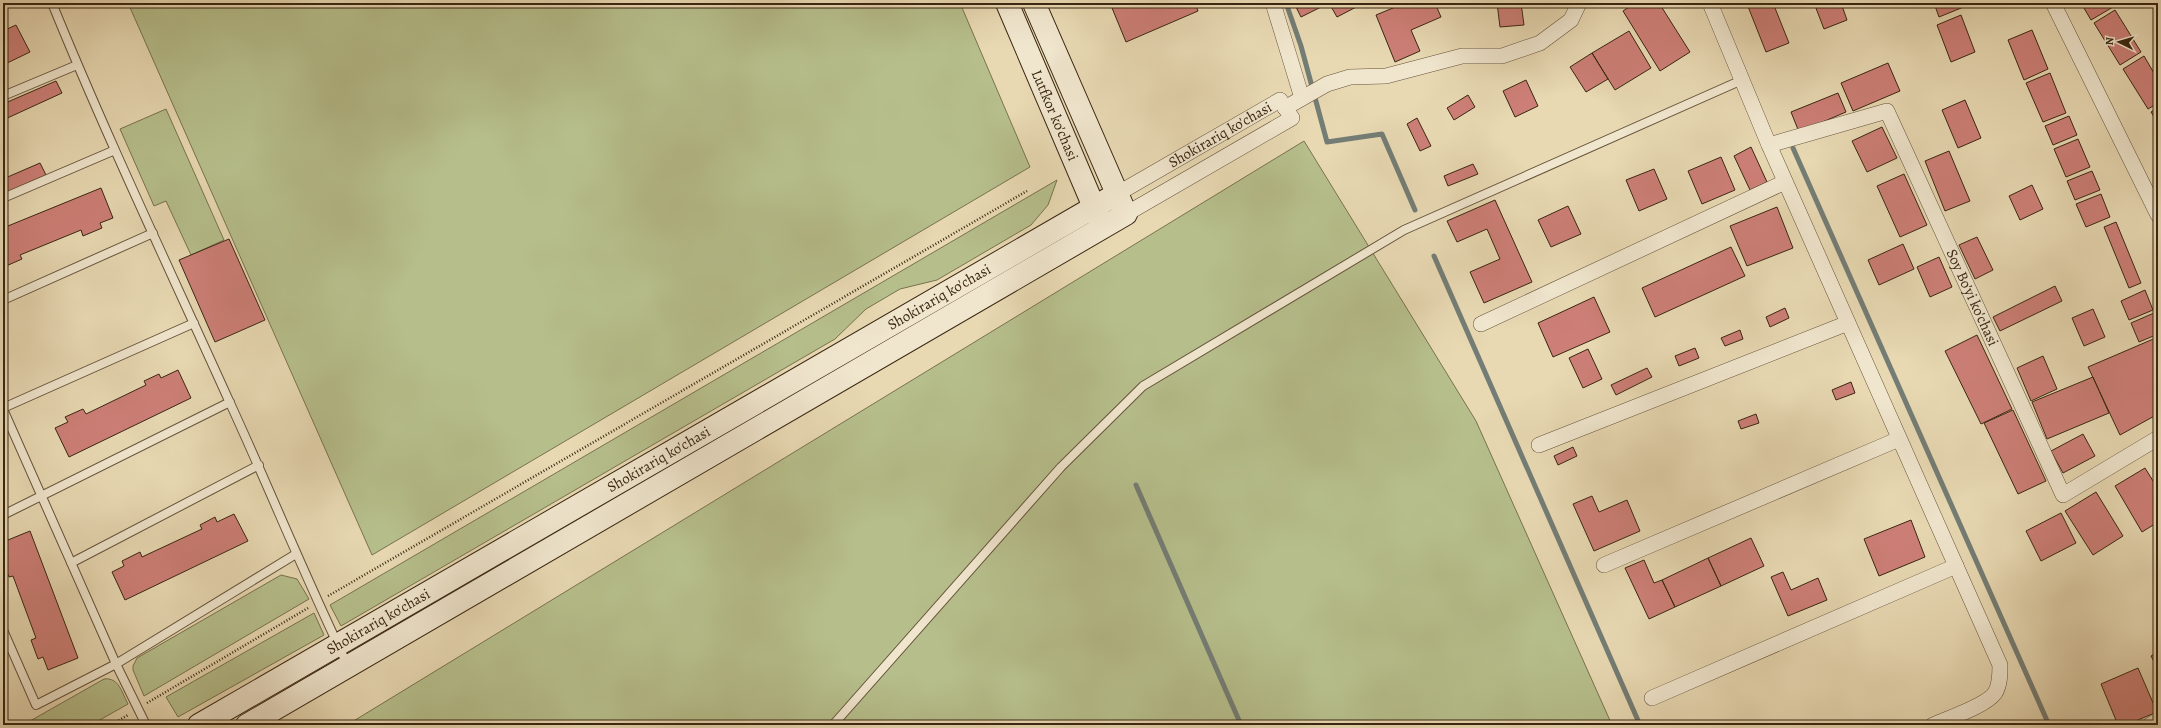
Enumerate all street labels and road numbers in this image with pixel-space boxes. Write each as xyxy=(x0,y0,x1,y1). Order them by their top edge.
street label: Lutfkor ko'chasi xyxy=(1027,67,1083,164)
street label: Shokirariq ko'chasi xyxy=(1165,97,1275,172)
street label: Soy Bo'yi ko'chasi xyxy=(1942,246,2003,349)
street label: Shokirariq ko'chasi xyxy=(884,259,994,335)
street label: Shokirariq ko'chasi xyxy=(603,421,714,497)
street label: Shokirariq ko'chasi xyxy=(323,584,434,659)

